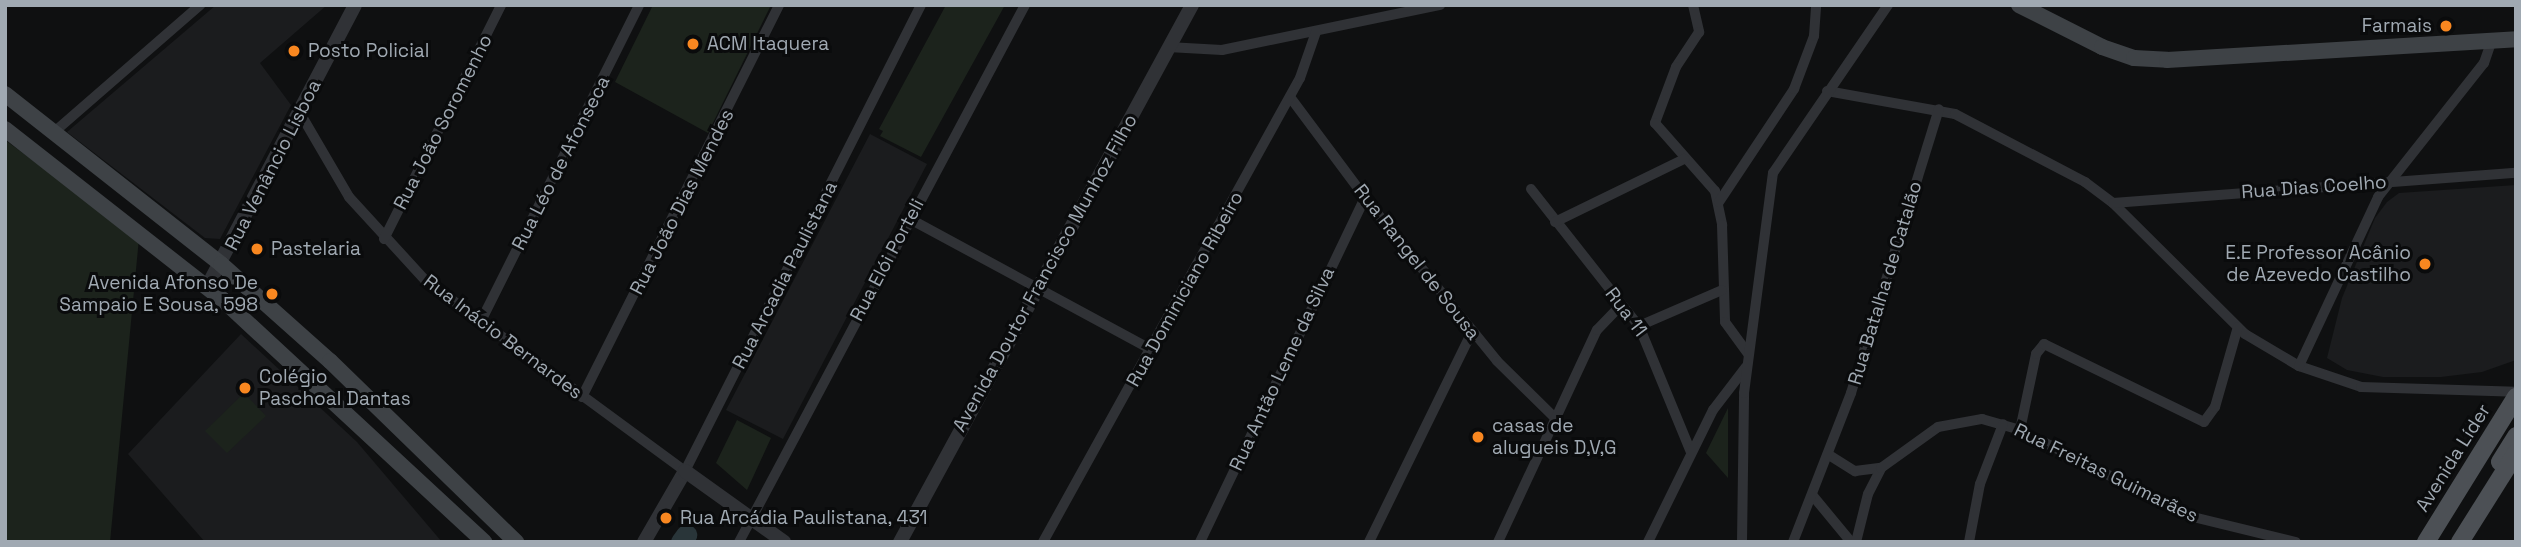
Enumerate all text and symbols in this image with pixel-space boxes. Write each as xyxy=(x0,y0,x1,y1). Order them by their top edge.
place label: Farmais xyxy=(2362,15,2432,37)
marker: Farmais xyxy=(2438,18,2454,34)
street label: Rua João Soromenho xyxy=(389,30,497,214)
place label: ACM Itaquera xyxy=(707,33,829,55)
marker: ACM Itaquera xyxy=(685,36,701,52)
place label: Posto Policial xyxy=(308,40,429,62)
marker: Posto Policial xyxy=(286,43,302,59)
street label: Rua Léo de Afonseca xyxy=(507,72,615,254)
street label: Rua Venâncio Lisboa xyxy=(220,76,326,254)
street label: Rua João Dias Mendes xyxy=(625,105,739,299)
street label: Avenida Doutor Francisco Munhoz Filho xyxy=(948,110,1142,436)
street label: Rua Dias Coelho xyxy=(2241,171,2387,203)
street label: Rua Arcadia Paulistana xyxy=(728,177,842,373)
street label: Rua Batalha de Catalão xyxy=(1843,178,1927,388)
street label: Rua Rangel de Sousa xyxy=(1349,180,1485,344)
street label: Rua Dominiciano Ribeiro xyxy=(1122,187,1248,391)
street label: Rua Elói Porteli xyxy=(845,195,929,325)
place label: Pastelaria xyxy=(271,238,361,260)
marker: Pastelaria xyxy=(249,241,265,257)
place label: E.E Professor Acânio de Azevedo Castilho xyxy=(2225,242,2411,286)
marker: E.E Professor Acânio de Azevedo Castilho xyxy=(2417,256,2433,272)
street label: Rua Antão Leme da Silva xyxy=(1225,263,1339,475)
street label: Rua Inácio Bernardes xyxy=(419,270,587,404)
place label: Avenida Afonso De Sampaio E Sousa, 598 xyxy=(59,272,258,316)
street label: Rua 11 xyxy=(1600,283,1652,341)
marker: Avenida Afonso De Sampaio E Sousa, 598 xyxy=(264,286,280,302)
place label: Colégio Paschoal Dantas xyxy=(259,366,411,410)
marker: Colégio Paschoal Dantas xyxy=(237,380,253,396)
street label: Avenida Líder xyxy=(2411,400,2495,516)
place label: casas de alugueis D,V,G xyxy=(1492,415,1616,459)
street label: Rua Freitas Guimarães xyxy=(2010,419,2202,527)
marker: casas de alugueis D,V,G xyxy=(1470,429,1486,445)
place label: Rua Arcádia Paulistana, 431 xyxy=(680,507,928,529)
marker: Rua Arcádia Paulistana, 431 xyxy=(658,510,674,526)

